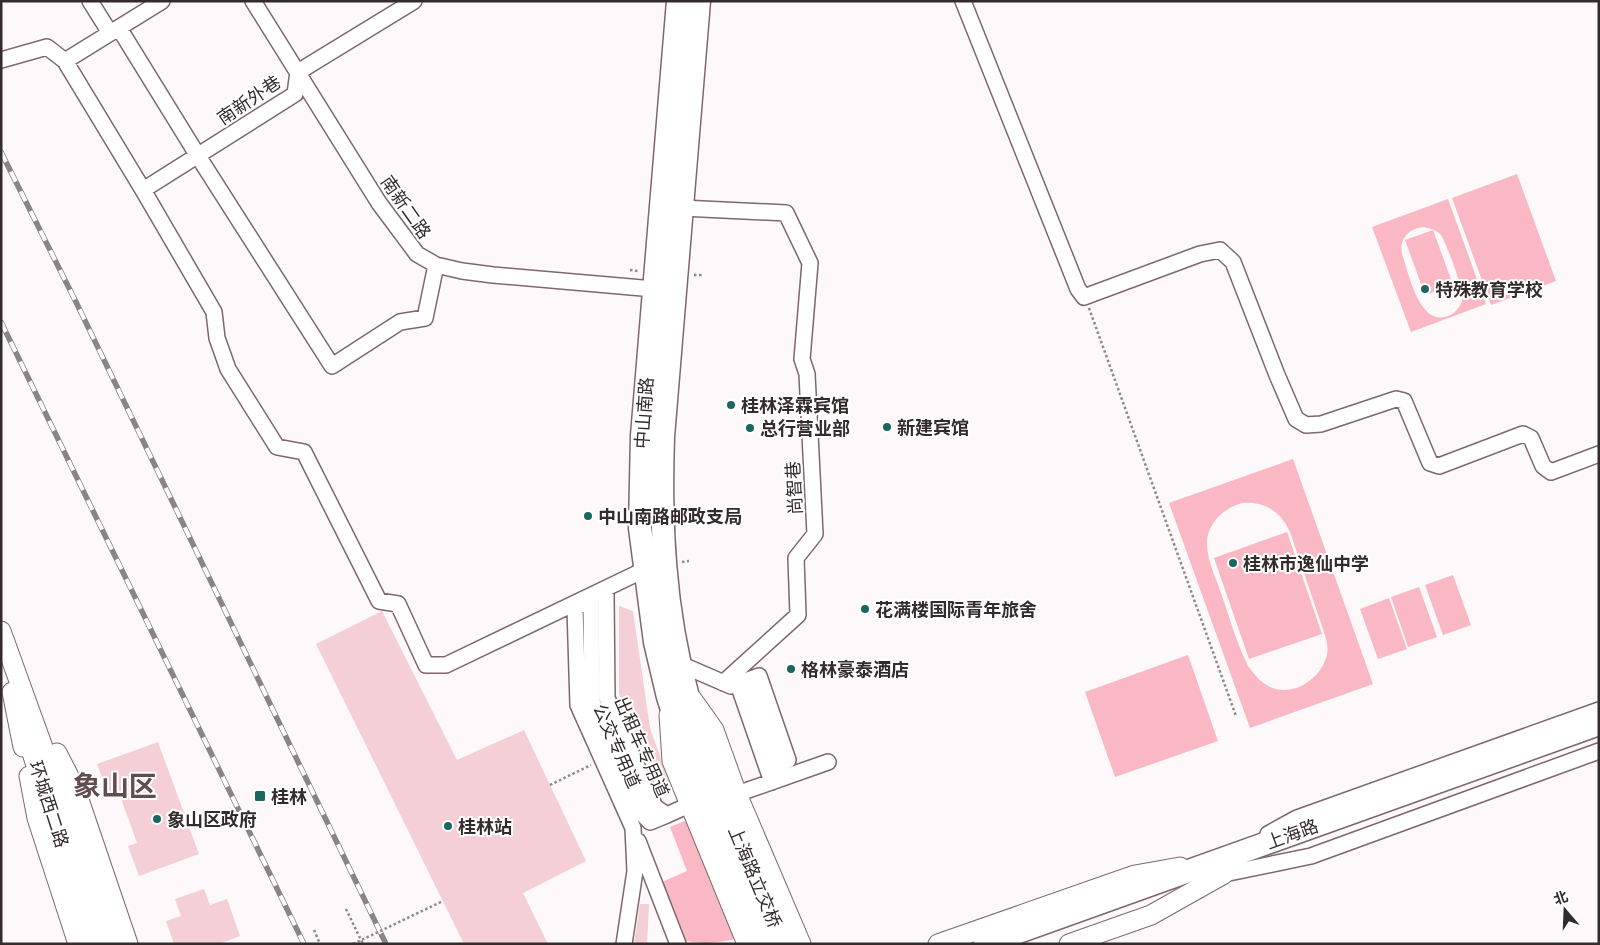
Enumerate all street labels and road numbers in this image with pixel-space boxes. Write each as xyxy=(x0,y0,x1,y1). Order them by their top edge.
street label: 南新外巷 xyxy=(213,71,285,129)
street label: 南新二路 xyxy=(377,171,435,243)
street label: 中山南路 xyxy=(631,376,657,450)
street label: 尚智巷 xyxy=(782,460,806,516)
street label: 出租车专用道 xyxy=(610,693,674,801)
street label: 公交专用道 xyxy=(589,701,645,791)
street label: 环城西二路 xyxy=(25,758,73,850)
street label: 上海路 xyxy=(1263,815,1321,853)
street label: 上海路立交桥 xyxy=(724,823,786,931)

